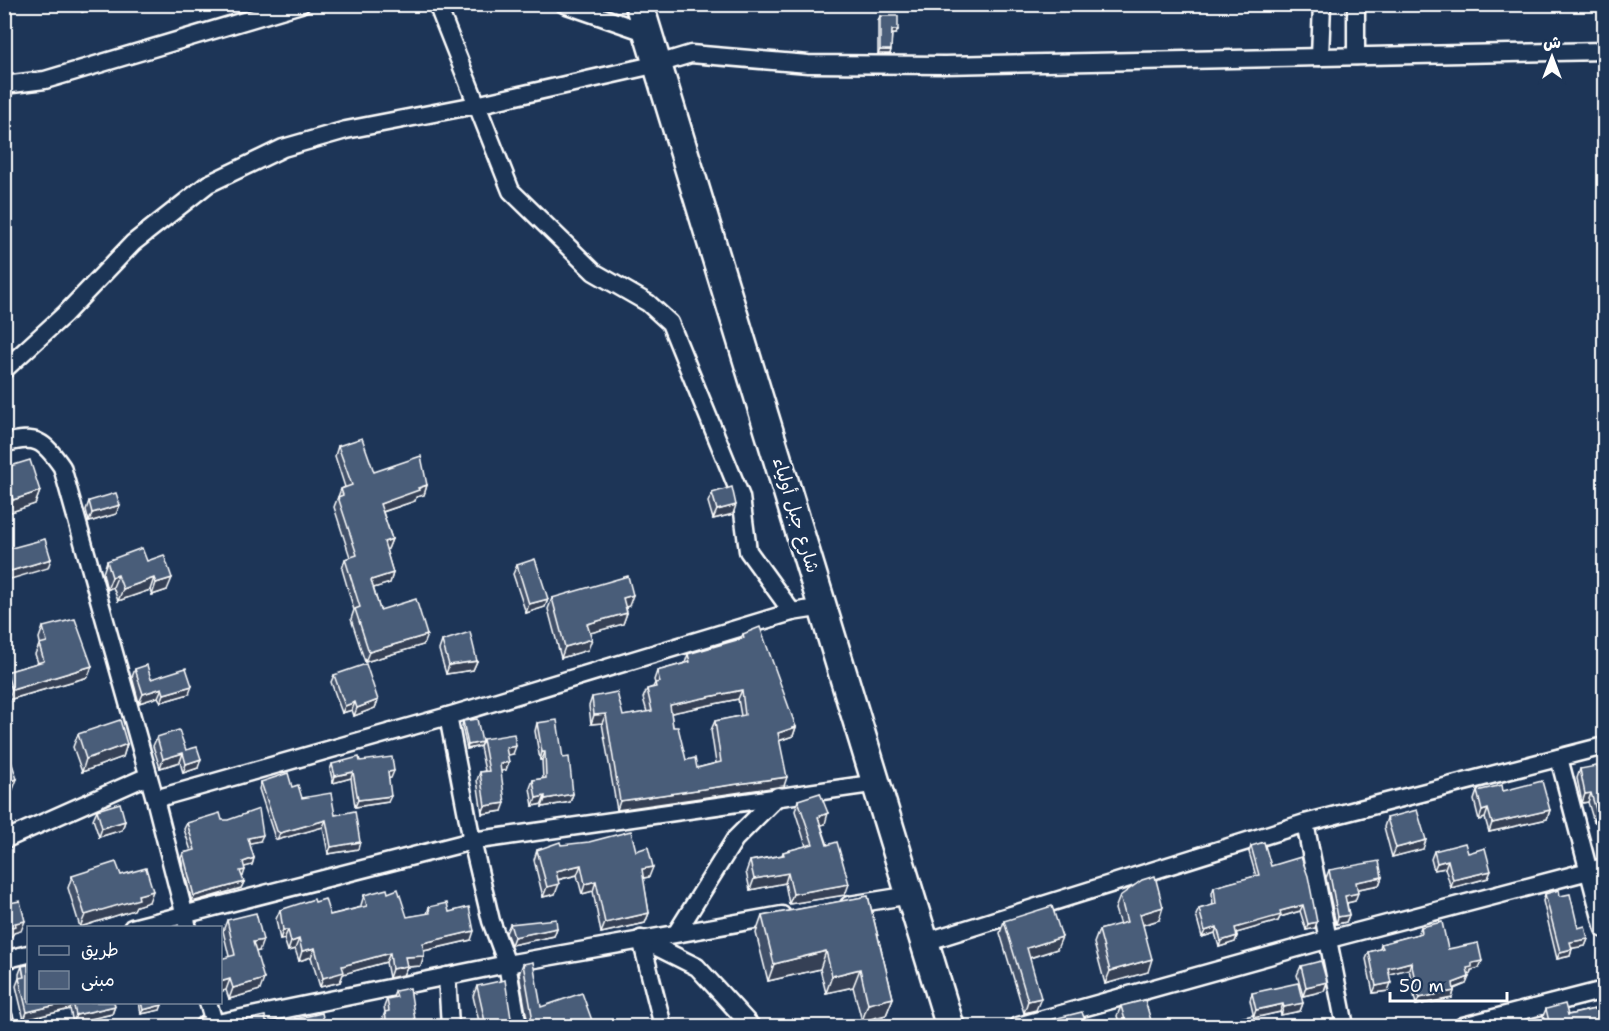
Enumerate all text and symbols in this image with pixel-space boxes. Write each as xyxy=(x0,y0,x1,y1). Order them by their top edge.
north arrow xyxy=(1522,27,1582,87)
text: ش xyxy=(1543,32,1561,53)
street label: شارع جبل أولياء xyxy=(767,454,825,576)
legend xyxy=(27,926,222,1004)
text: طريق xyxy=(81,938,119,962)
scale bar xyxy=(1390,965,1507,1003)
text: مبنى xyxy=(81,968,115,992)
text: 50 m xyxy=(1399,974,1444,998)

